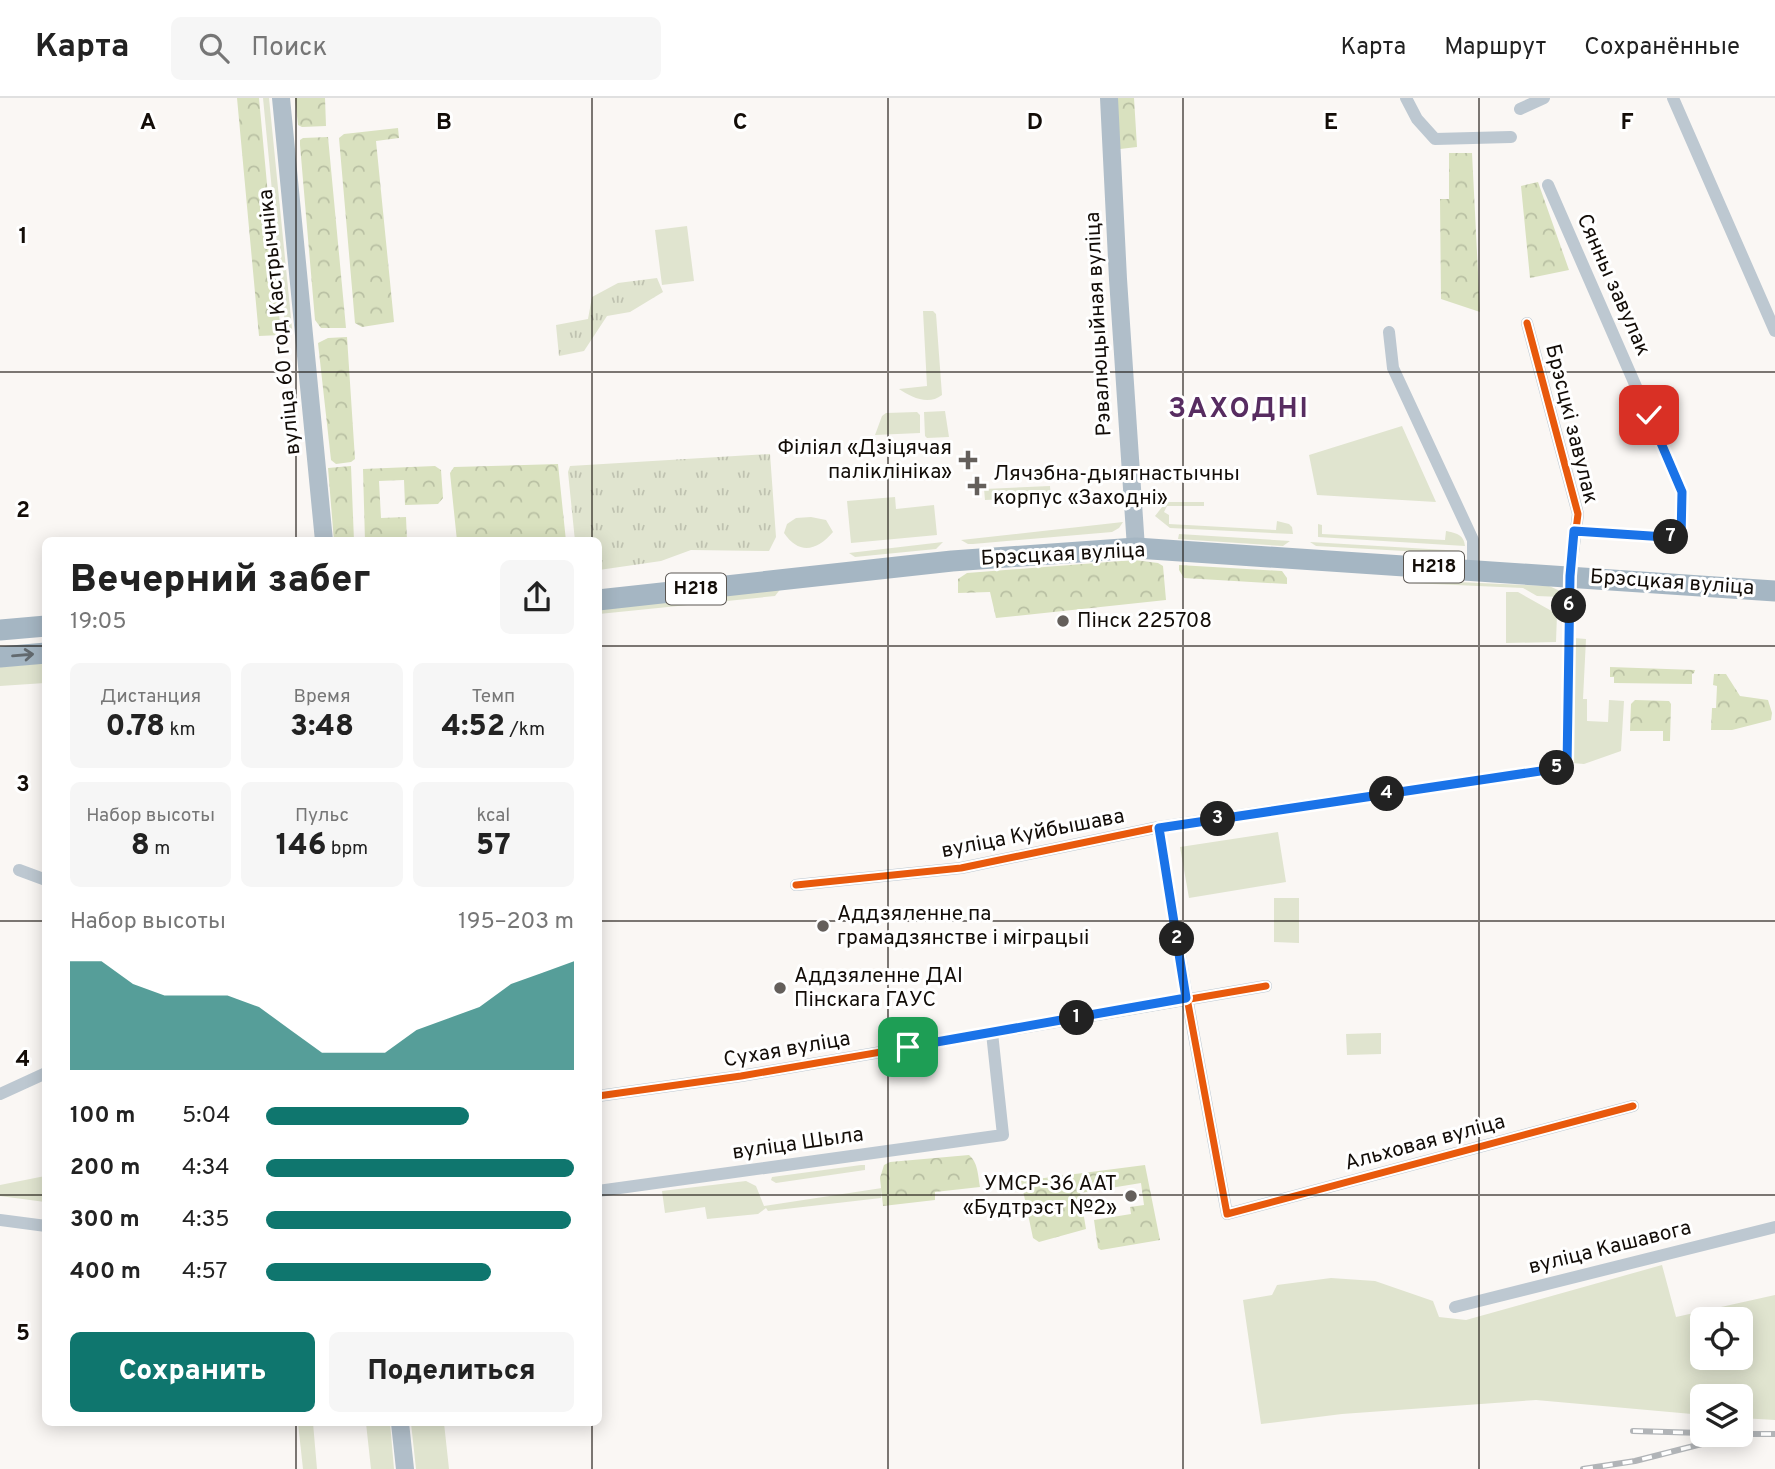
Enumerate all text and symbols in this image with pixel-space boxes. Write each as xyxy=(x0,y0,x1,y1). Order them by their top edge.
search box xyxy=(171,17,661,80)
text: Карта xyxy=(35,27,129,69)
icon: search xyxy=(195,29,233,67)
text: Поиск xyxy=(251,32,327,65)
text: Карта xyxy=(1340,33,1406,63)
text: Маршрут xyxy=(1444,33,1546,63)
text: Сохранённые xyxy=(1584,33,1740,63)
text: A xyxy=(140,109,156,138)
text: B xyxy=(436,109,452,138)
text: C xyxy=(733,109,747,138)
text: D xyxy=(1027,109,1043,138)
text: E xyxy=(1324,109,1338,138)
text: F xyxy=(1620,109,1634,138)
street label: вуліца 60 год Кастрычніка xyxy=(253,188,307,456)
street label: Сянны завулак xyxy=(1570,210,1656,360)
street label: Рэвалюцыйная вуліца xyxy=(1080,211,1118,437)
text: 1 xyxy=(18,223,28,252)
street label: Брэсцкі завулак xyxy=(1538,341,1604,507)
pin xyxy=(1619,385,1679,445)
district label: ЗАХОДНІ xyxy=(1168,392,1310,428)
icon: check xyxy=(1630,396,1668,434)
place label: Філіял «Дзіцячая паліклініка» xyxy=(778,435,952,486)
marker: Філіял «Дзіцячая паліклініка» xyxy=(958,450,978,470)
place label: Лячэбна-дыягнастычны корпус «Заходні» xyxy=(993,461,1240,512)
marker: Лячэбна-дыягнастычны корпус «Заходні» xyxy=(967,476,987,496)
text: 2 xyxy=(16,497,30,526)
pin: 7 xyxy=(1654,520,1688,555)
text: 7 xyxy=(1665,524,1676,548)
street label: Брэсцкая вуліца xyxy=(980,537,1146,573)
road number: Н218 xyxy=(1404,552,1464,582)
text: Вечерний забег xyxy=(70,557,370,606)
button: share xyxy=(500,560,574,634)
street label: Брэсцкая вуліца xyxy=(1589,564,1755,602)
road number: Н218 xyxy=(666,574,726,604)
pin: 6 xyxy=(1552,588,1586,624)
text: 6 xyxy=(1563,593,1574,617)
text: 19:05 xyxy=(70,608,127,637)
place label: Пінск 225708 xyxy=(1077,608,1212,635)
marker: Пінск 225708 xyxy=(1055,613,1071,629)
one-way arrow xyxy=(11,648,34,661)
text: Дистанция xyxy=(100,685,201,709)
text: Время xyxy=(293,685,351,709)
text: Темп xyxy=(471,685,515,709)
text: 0.78 xyxy=(106,709,165,746)
text: 3:48 xyxy=(290,709,354,746)
text: 4:52 xyxy=(442,709,505,746)
text: km xyxy=(165,718,196,742)
text: /km xyxy=(505,718,545,742)
pin: 5 xyxy=(1540,750,1574,786)
text: 5 xyxy=(1551,755,1562,779)
text: 3 xyxy=(16,771,30,800)
pin: 4 xyxy=(1370,776,1404,812)
text: 4 xyxy=(1380,781,1393,805)
pin: 3 xyxy=(1200,802,1236,836)
street label: вуліца Куйбышава xyxy=(939,803,1127,865)
text: Набор высоты xyxy=(86,804,215,828)
text: Пульс xyxy=(295,804,349,828)
text: kcal xyxy=(476,804,510,828)
text: 3 xyxy=(1212,806,1223,830)
text: 8 xyxy=(131,828,150,865)
text: 146 xyxy=(276,828,326,865)
text: 57 xyxy=(476,828,511,865)
text: m xyxy=(150,837,170,861)
text: bpm xyxy=(326,837,368,861)
place label: Аддзяленне па грамадзянстве і міграцыі xyxy=(837,901,1089,952)
text: Набор высоты xyxy=(70,908,226,937)
text: 195–203 m xyxy=(458,908,574,937)
marker: Аддзяленне па грамадзянстве і міграцыі xyxy=(815,918,831,934)
pin: 2 xyxy=(1160,922,1194,956)
text: 2 xyxy=(1171,926,1182,950)
place label: Аддзяленне ДАІ Пінскага ГАУС xyxy=(794,963,963,1014)
marker: Аддзяленне ДАІ Пінскага ГАУС xyxy=(772,980,788,996)
pin: 1 xyxy=(1060,1000,1094,1035)
text: 1 xyxy=(1073,1005,1080,1029)
pin xyxy=(878,1017,938,1077)
street label: Сухая вуліца xyxy=(721,1026,853,1074)
icon: arrive xyxy=(889,1028,927,1066)
text: 4 xyxy=(16,1046,30,1075)
text: 100 m xyxy=(70,1102,135,1131)
text: 5:04 xyxy=(182,1102,231,1131)
street label: Альховая вуліца xyxy=(1342,1109,1508,1177)
street label: вуліца Шыла xyxy=(731,1121,865,1167)
text: 200 m xyxy=(70,1154,140,1183)
text: 4:34 xyxy=(182,1154,230,1183)
place label: УМСР-36 ААТ «Будтрэст №2» xyxy=(963,1171,1117,1222)
marker: УМСР-36 ААТ «Будтрэст №2» xyxy=(1123,1188,1139,1204)
text: 300 m xyxy=(70,1206,140,1235)
text: 4:35 xyxy=(182,1206,230,1235)
street label: вуліца Кашавога xyxy=(1526,1215,1694,1281)
text: 400 m xyxy=(70,1258,141,1287)
text: 4:57 xyxy=(182,1258,228,1287)
map controls xyxy=(1690,1307,1753,1447)
button: locate xyxy=(1690,1307,1753,1370)
text: 5 xyxy=(16,1320,30,1349)
button: Сохранить xyxy=(70,1332,315,1412)
button: Поделиться xyxy=(329,1332,574,1412)
button: layers xyxy=(1690,1384,1753,1447)

